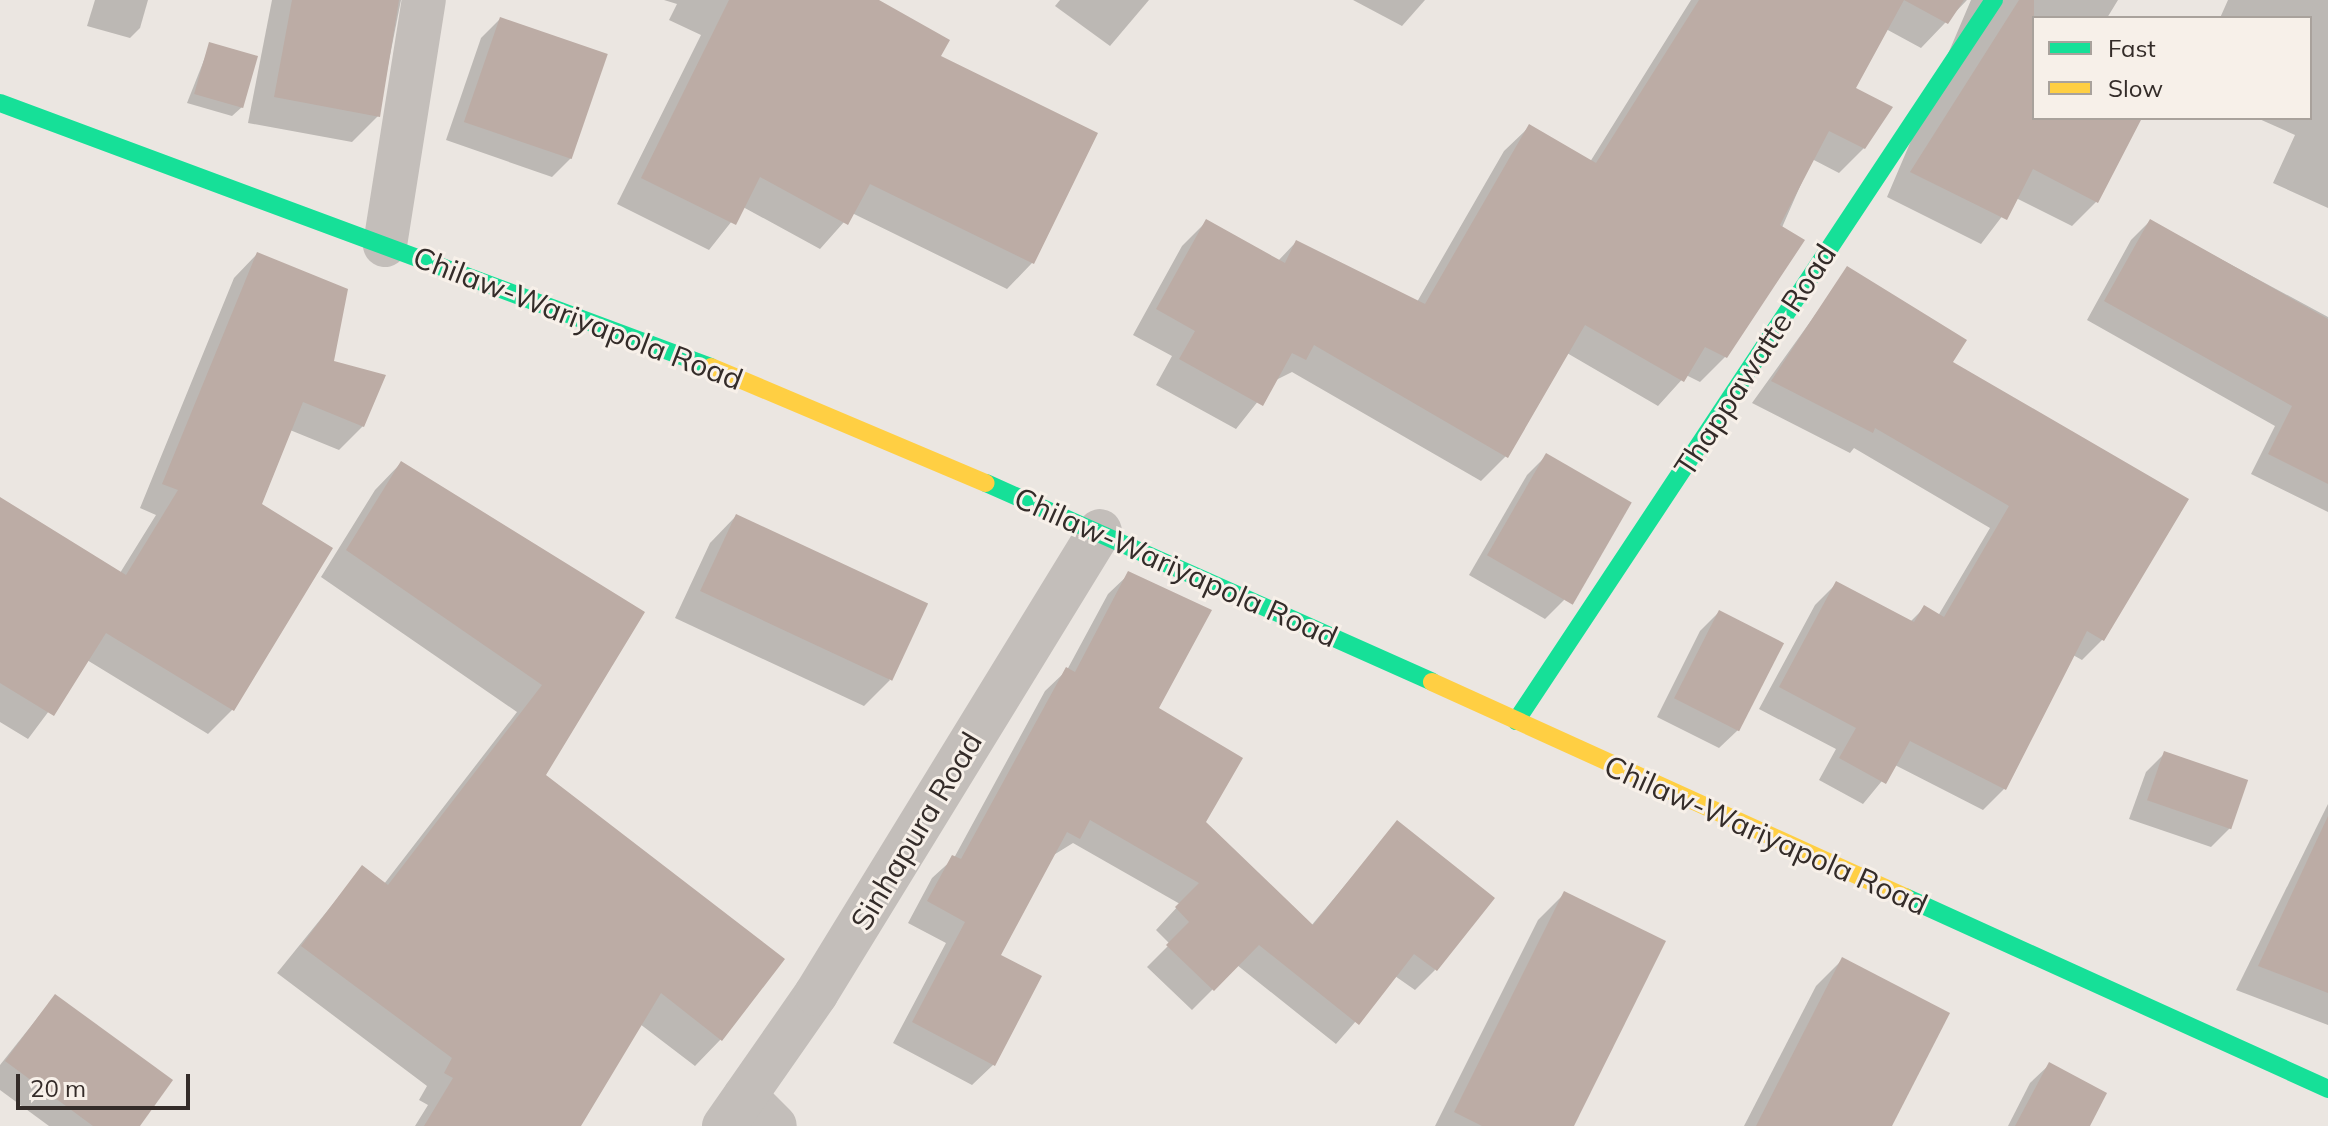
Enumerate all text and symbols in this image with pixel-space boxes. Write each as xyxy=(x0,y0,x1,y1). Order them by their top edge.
legend xyxy=(2032,16,2312,120)
text: Fast xyxy=(2108,33,2156,63)
text: Slow xyxy=(2108,73,2163,103)
street label: Thappawatte Road xyxy=(1667,237,1843,483)
street label: Chilaw-Wariyapola Road xyxy=(408,238,748,398)
street label: Chilaw-Wariyapola Road xyxy=(1009,479,1343,655)
street label: Sinhapura Road xyxy=(843,726,989,936)
street label: Chilaw-Wariyapola Road xyxy=(1599,747,1933,923)
scale bar xyxy=(20,1058,194,1108)
text: 20 m xyxy=(30,1073,86,1103)

